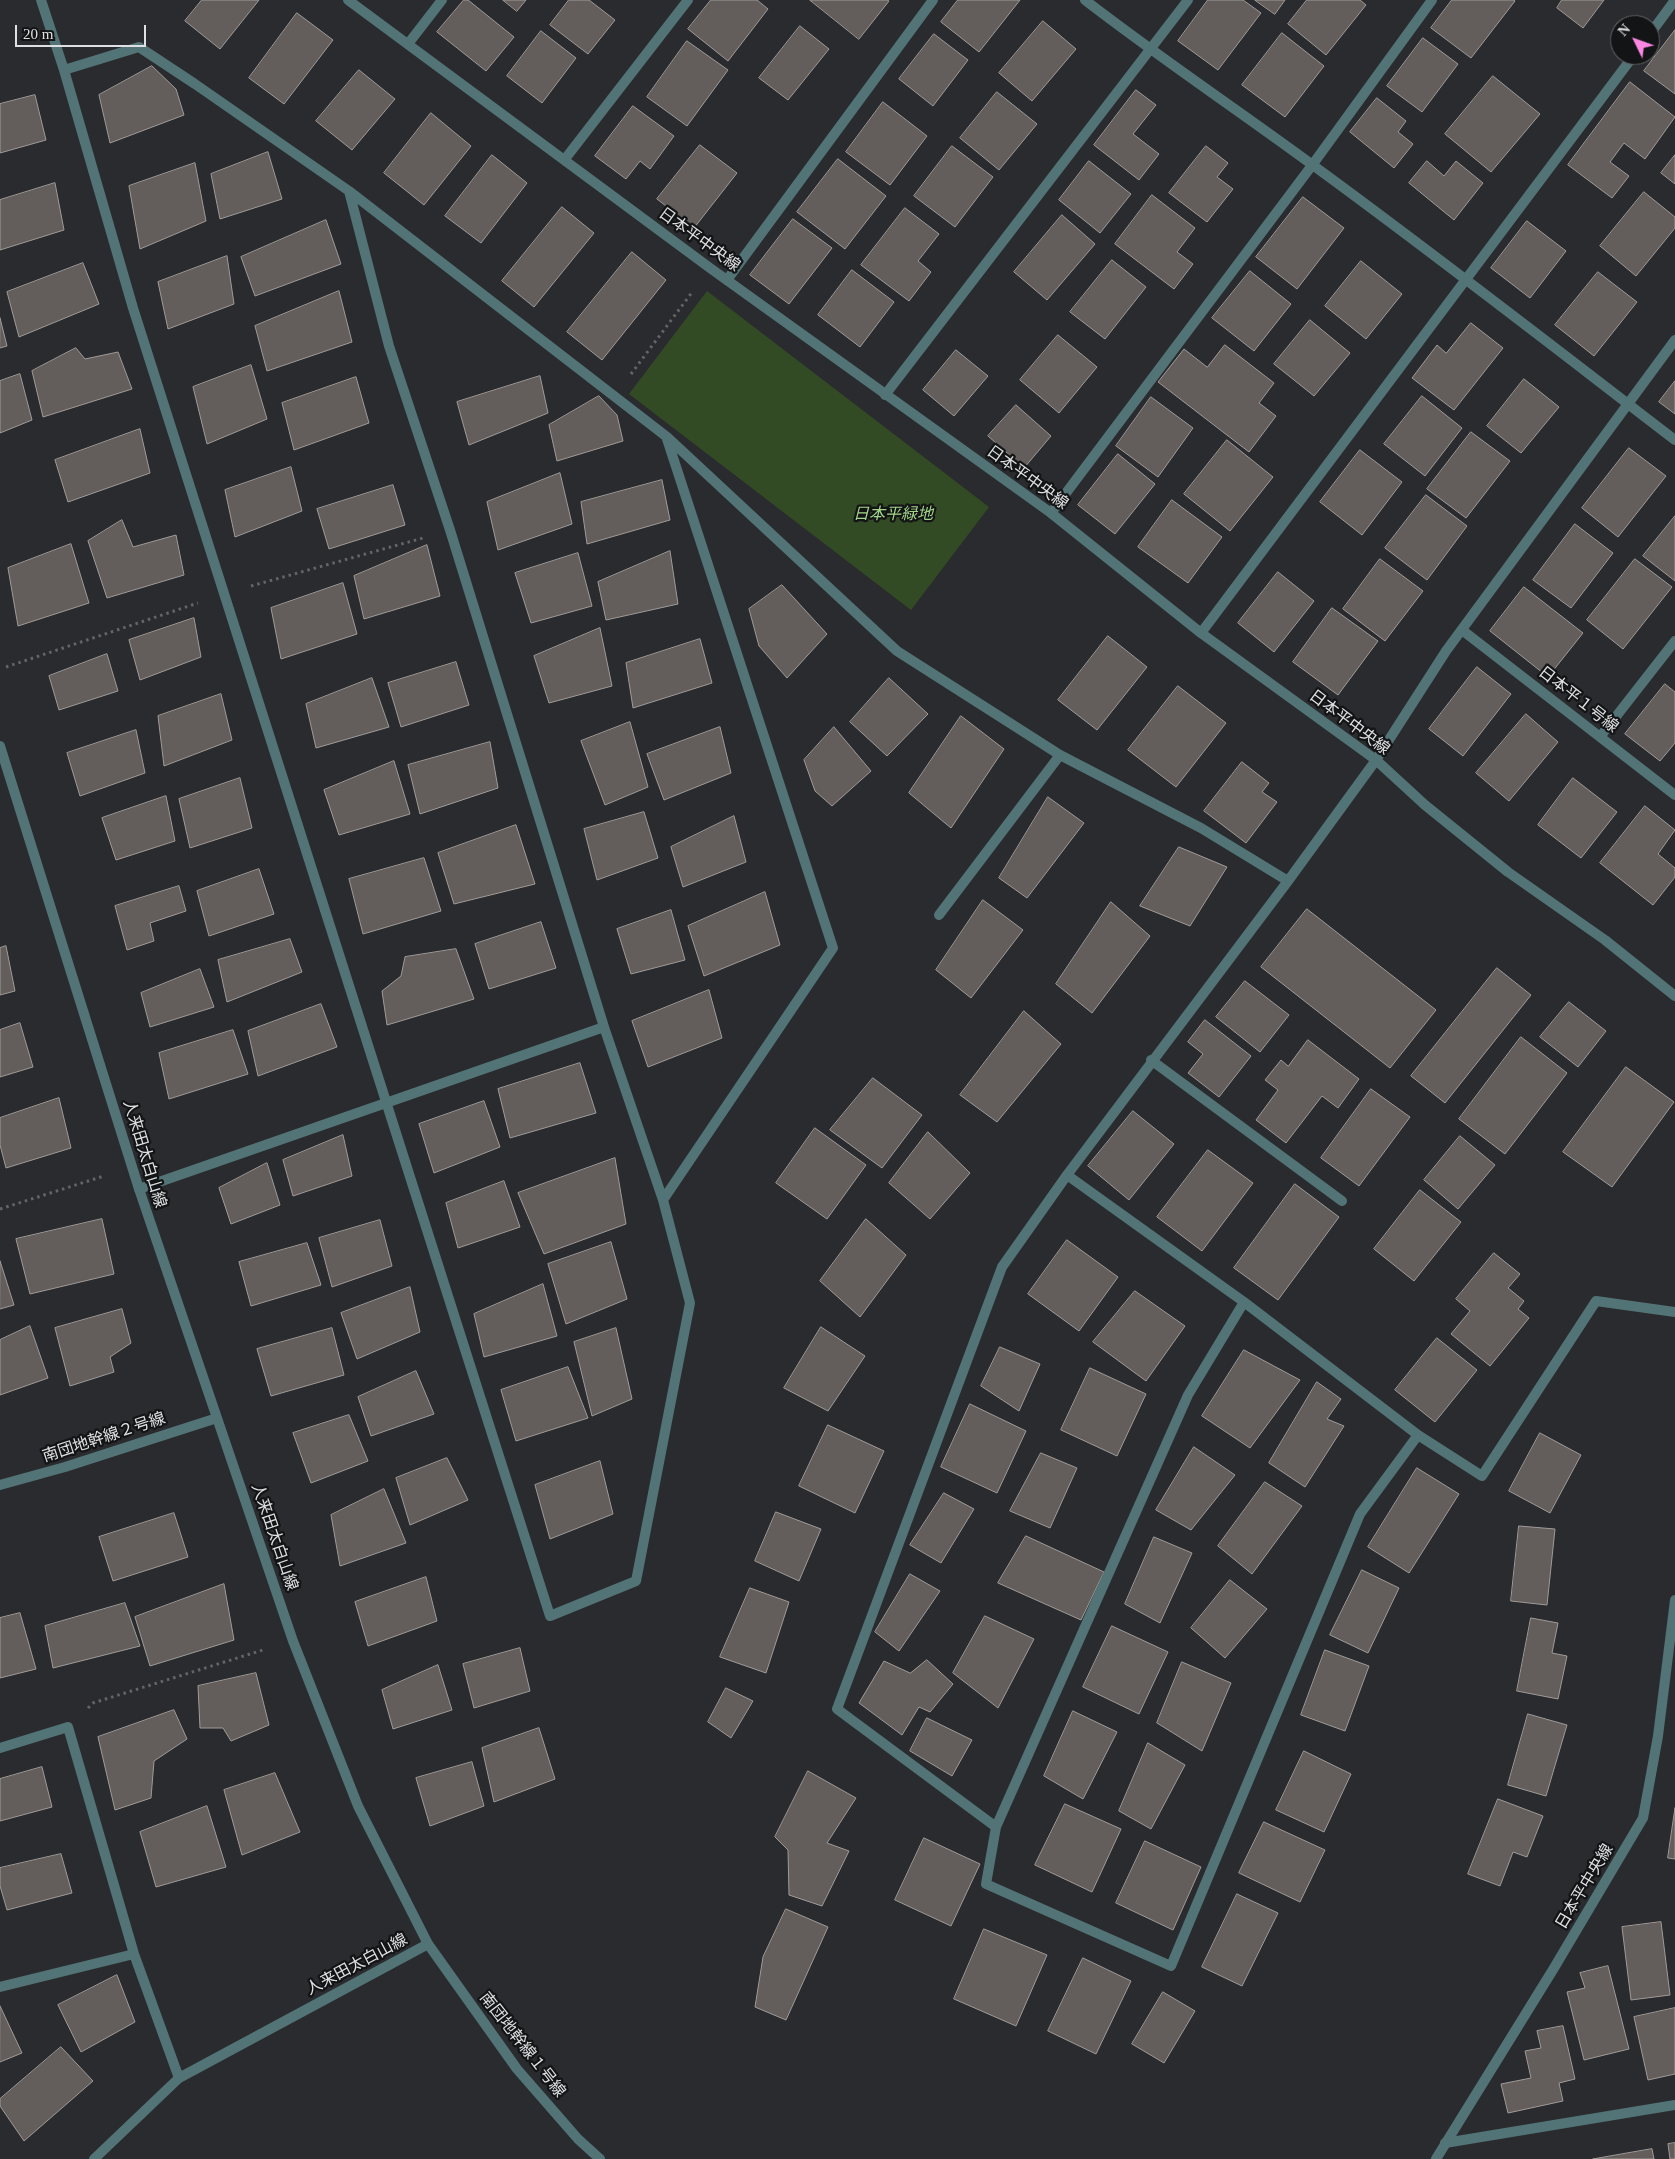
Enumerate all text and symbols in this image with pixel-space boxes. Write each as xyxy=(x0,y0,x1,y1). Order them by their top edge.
scale bar xyxy=(18,15,149,47)
north arrow xyxy=(1610,15,1660,65)
text: N xyxy=(1615,22,1633,39)
text: 20 m xyxy=(23,26,53,42)
street label: 日本平中央線 xyxy=(655,204,743,276)
street label: 日本平中央線 xyxy=(983,442,1071,514)
park label: 日本平緑地 xyxy=(853,505,933,525)
street label: 日本平１号線 xyxy=(1534,663,1622,737)
street label: 日本平中央線 xyxy=(1305,686,1393,760)
street label: 人来田太白山線 xyxy=(118,1098,170,1210)
street label: 南団地幹線２号線 xyxy=(40,1409,168,1467)
street label: 人来田太白山線 xyxy=(247,1481,301,1593)
street label: 日本平中央線 xyxy=(1552,1841,1618,1933)
street label: 人来田太白山線 xyxy=(303,1930,411,2000)
street label: 南団地幹線１号線 xyxy=(475,1989,569,2101)

